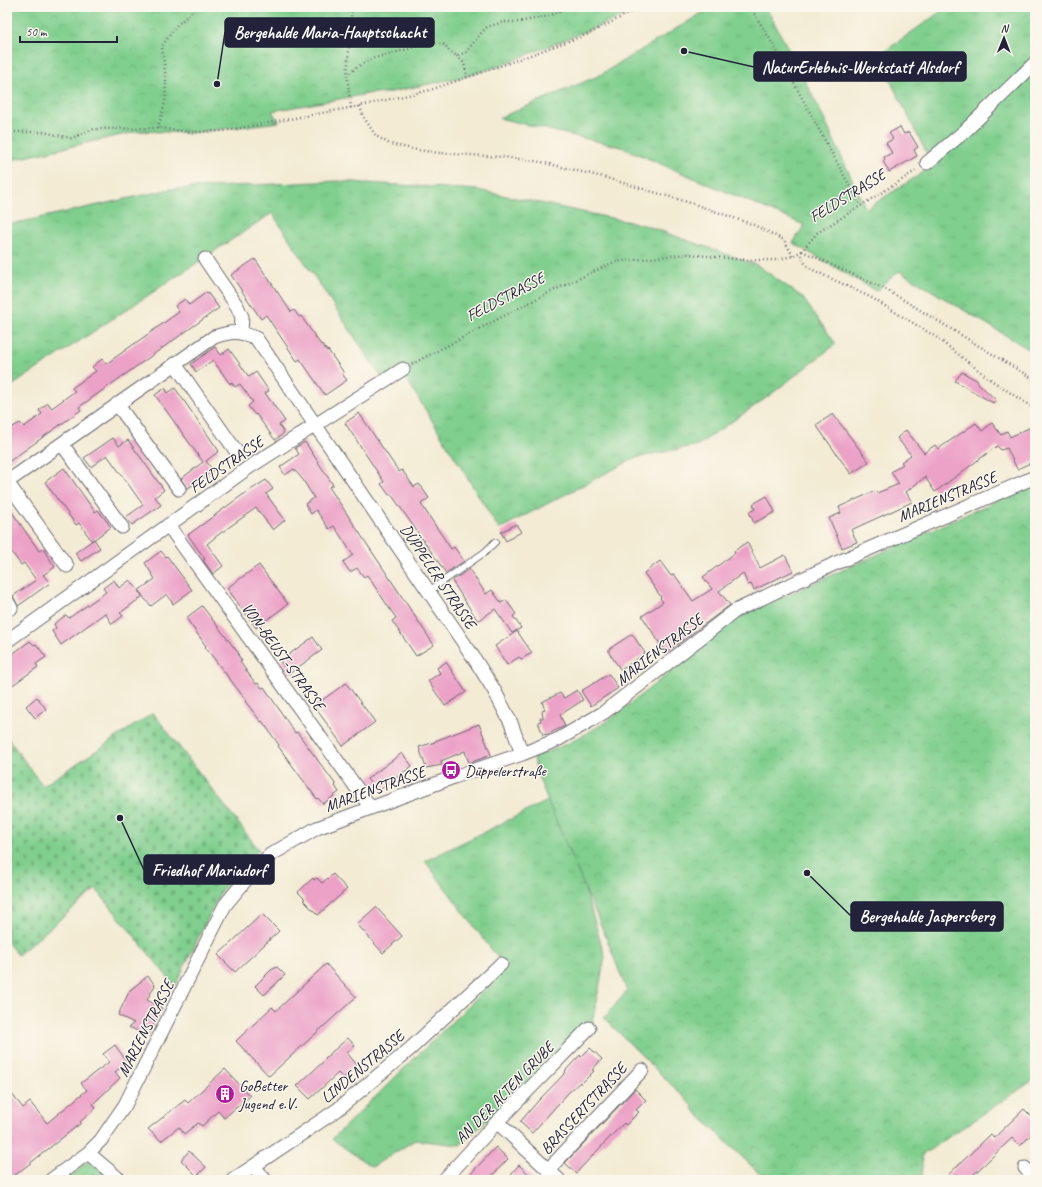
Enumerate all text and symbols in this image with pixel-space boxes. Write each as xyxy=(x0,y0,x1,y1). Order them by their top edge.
scale bar xyxy=(20,18,117,44)
callout: Bergehalde Maria-Hauptschacht xyxy=(225,18,434,47)
north arrow xyxy=(984,18,1024,58)
text: N xyxy=(1001,21,1010,35)
text: Bergehalde Maria-Hauptschacht xyxy=(234,22,428,43)
text: 50 m xyxy=(26,24,48,40)
callout: NaturErlebnis-Werkstatt Alsdorf xyxy=(754,52,966,81)
text: NaturErlebnis-Werkstatt Alsdorf xyxy=(762,57,962,78)
street label: FELDSTRASSE xyxy=(806,163,891,227)
street label: FELDSTRASSE xyxy=(463,267,550,326)
street label: FELDSTRASSE xyxy=(186,431,269,498)
street label: MARIENSTRASSE xyxy=(895,466,1002,527)
street label: DÜPPELER STRASSE xyxy=(396,520,482,635)
street label: VON-BEUST-STRASSE xyxy=(237,599,330,716)
street label: MARIENSTRASSE xyxy=(612,608,709,690)
bus stop icon: Düppelerstraße xyxy=(440,759,462,781)
street label: MARIENSTRASSE xyxy=(322,761,430,816)
place label: Düppelerstraße xyxy=(465,761,548,781)
callout: Friedhof Mariadorf xyxy=(144,855,274,884)
text: Friedhof Mariadorf xyxy=(152,860,270,881)
callout: Bergehalde Jaspersberg xyxy=(851,902,1003,931)
text: Bergehalde Jaspersberg xyxy=(859,906,996,927)
street label: MARIENSTRASSE xyxy=(113,975,180,1080)
street label: LINDENSTRASSE xyxy=(317,1024,410,1107)
street label: AN DER ALTEN GRUBE xyxy=(451,1036,560,1148)
street label: BRASSERTSTRASSE xyxy=(536,1057,633,1159)
place label: GoBetter Jugend e.V. xyxy=(238,1076,298,1114)
building icon: GoBetter Jugend e.V. xyxy=(214,1083,236,1105)

